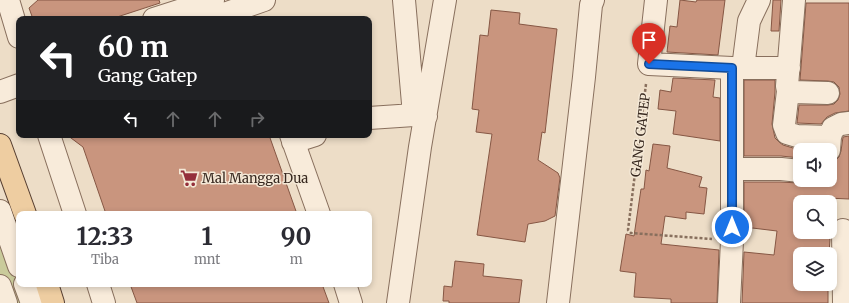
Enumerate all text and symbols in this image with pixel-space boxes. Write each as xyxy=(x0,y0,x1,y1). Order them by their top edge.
pin xyxy=(632,23,666,64)
text: 60 m xyxy=(98,29,168,65)
icon: arrive xyxy=(638,29,660,51)
icon: left xyxy=(32,32,84,84)
text: Gang Gatep xyxy=(98,64,197,87)
street label: GANG GATEP xyxy=(627,92,654,178)
icon: left xyxy=(120,108,142,130)
icon: ahead xyxy=(162,108,184,130)
icon: ahead xyxy=(204,108,226,130)
icon: right xyxy=(246,108,268,130)
map controls xyxy=(793,143,837,291)
button: sound xyxy=(793,143,837,187)
supermarket icon: Mal Mangga Dua xyxy=(179,168,199,188)
place label: Mal Mangga Dua xyxy=(202,170,308,187)
button: search xyxy=(793,195,837,239)
position arrow xyxy=(711,206,753,248)
text: 12:33 xyxy=(76,221,133,252)
text: 1 xyxy=(202,221,213,252)
text: 90 xyxy=(281,221,311,252)
button: layers xyxy=(793,247,837,291)
text: Tiba xyxy=(91,251,119,268)
text: mnt xyxy=(194,251,220,268)
text: m xyxy=(290,251,303,268)

